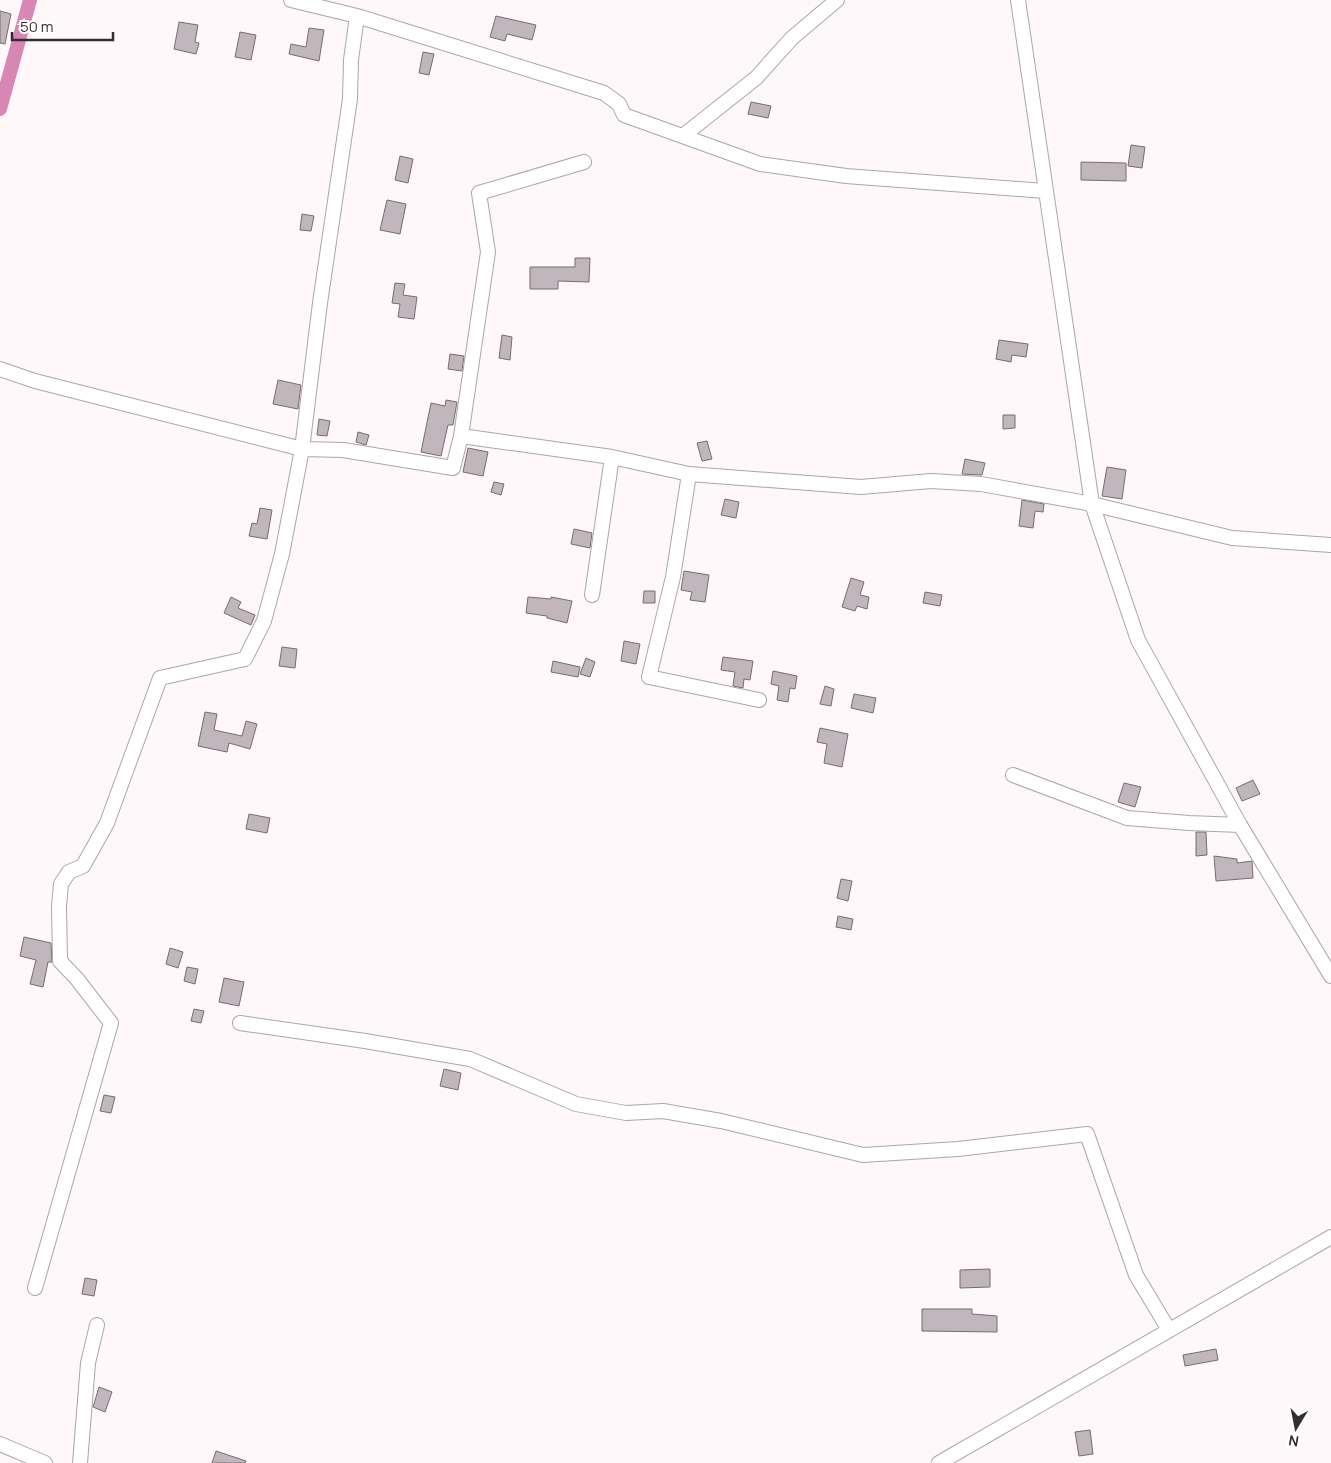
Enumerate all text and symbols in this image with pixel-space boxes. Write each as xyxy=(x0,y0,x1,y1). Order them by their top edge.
scale bar xyxy=(12,10,114,42)
text: 50 m xyxy=(20,16,54,37)
north arrow xyxy=(1271,1403,1321,1453)
text: N xyxy=(1287,1431,1300,1452)

